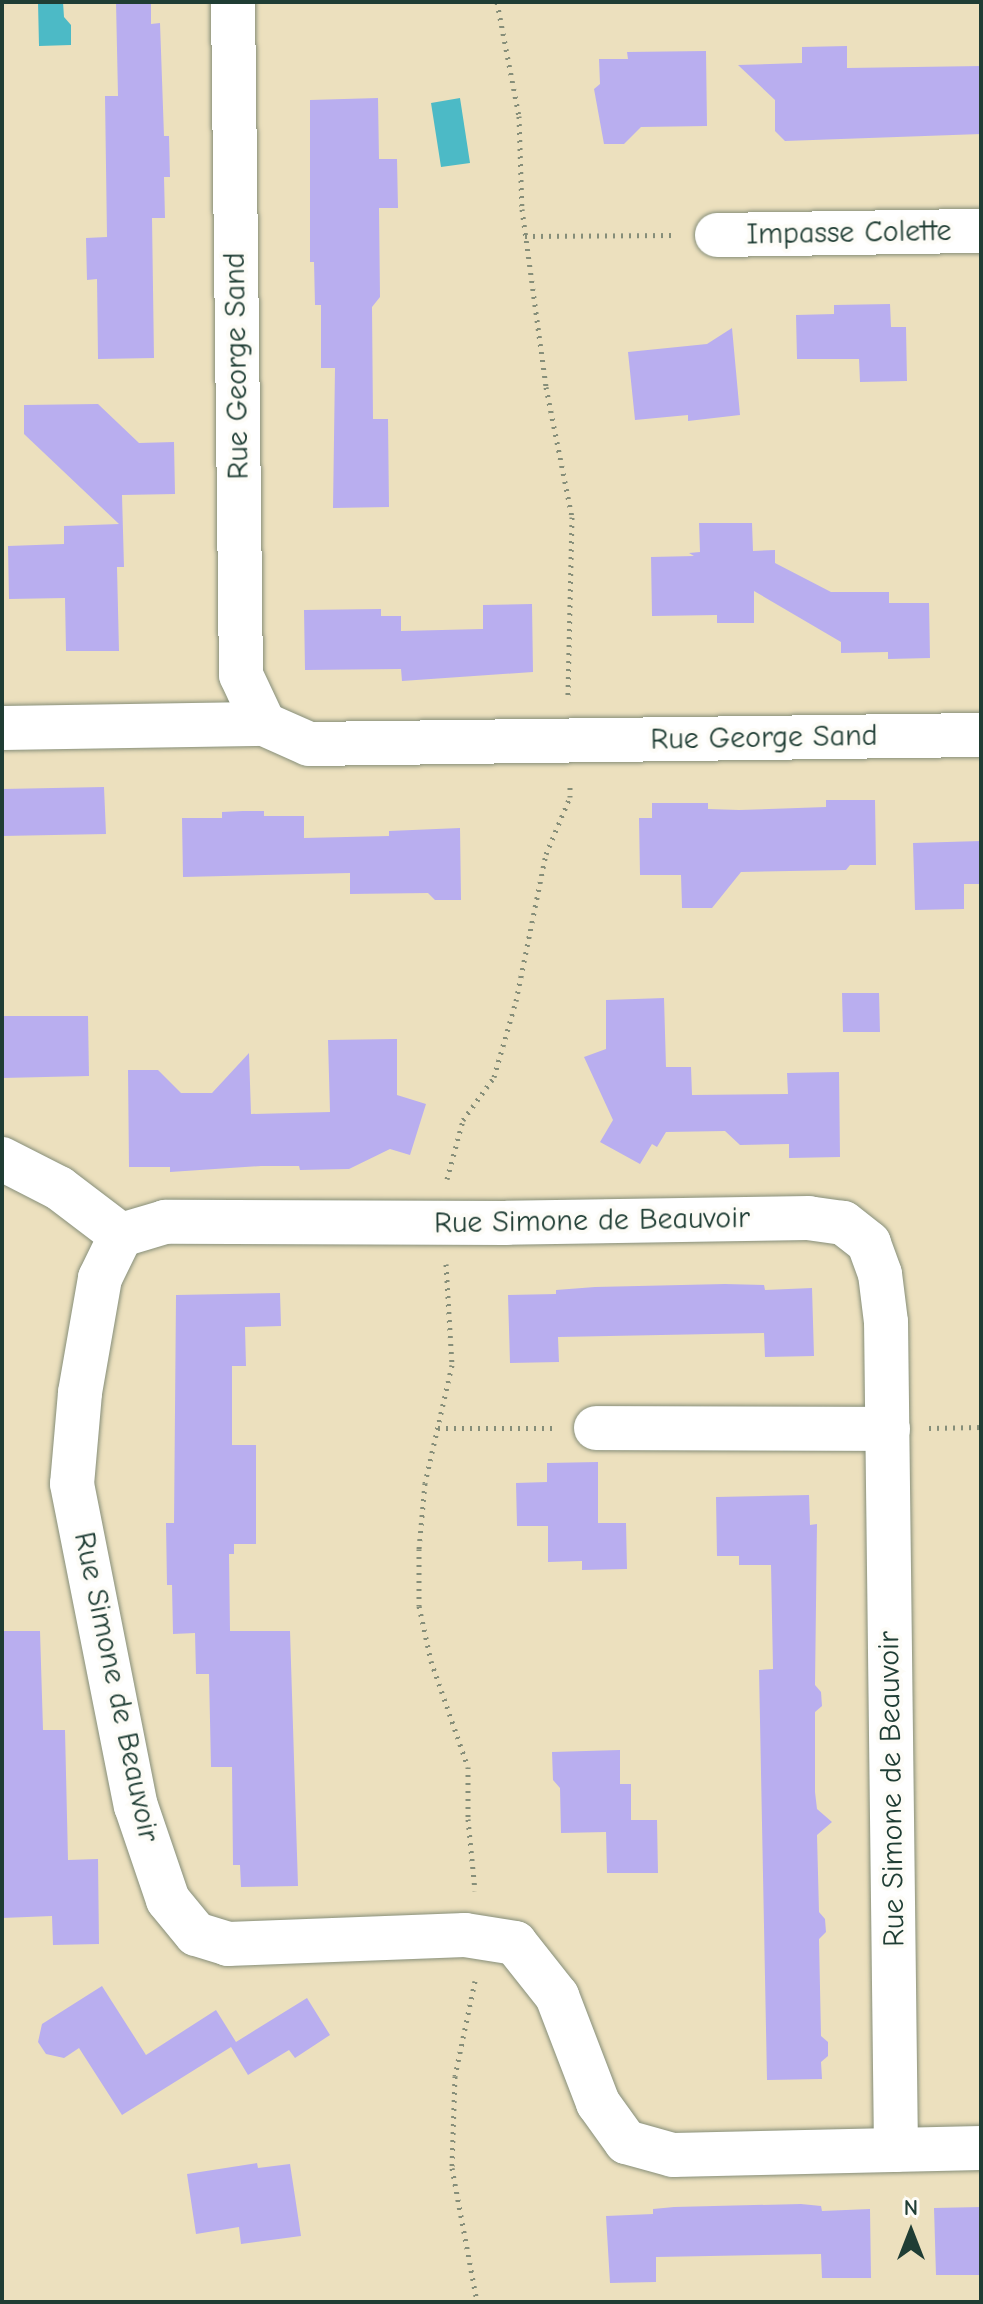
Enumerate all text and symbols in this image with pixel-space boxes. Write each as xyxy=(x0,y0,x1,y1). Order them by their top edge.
street label: Impasse Colette xyxy=(746,213,952,253)
street label: Rue George Sand xyxy=(217,252,257,480)
street label: Rue George Sand xyxy=(650,718,878,758)
street label: Rue Simone de Beauvoir xyxy=(434,1200,750,1242)
street label: Rue Simone de Beauvoir xyxy=(66,1529,166,1845)
street label: Rue Simone de Beauvoir xyxy=(871,1631,913,1947)
north arrow xyxy=(871,2192,951,2272)
text: N xyxy=(904,2195,918,2221)

